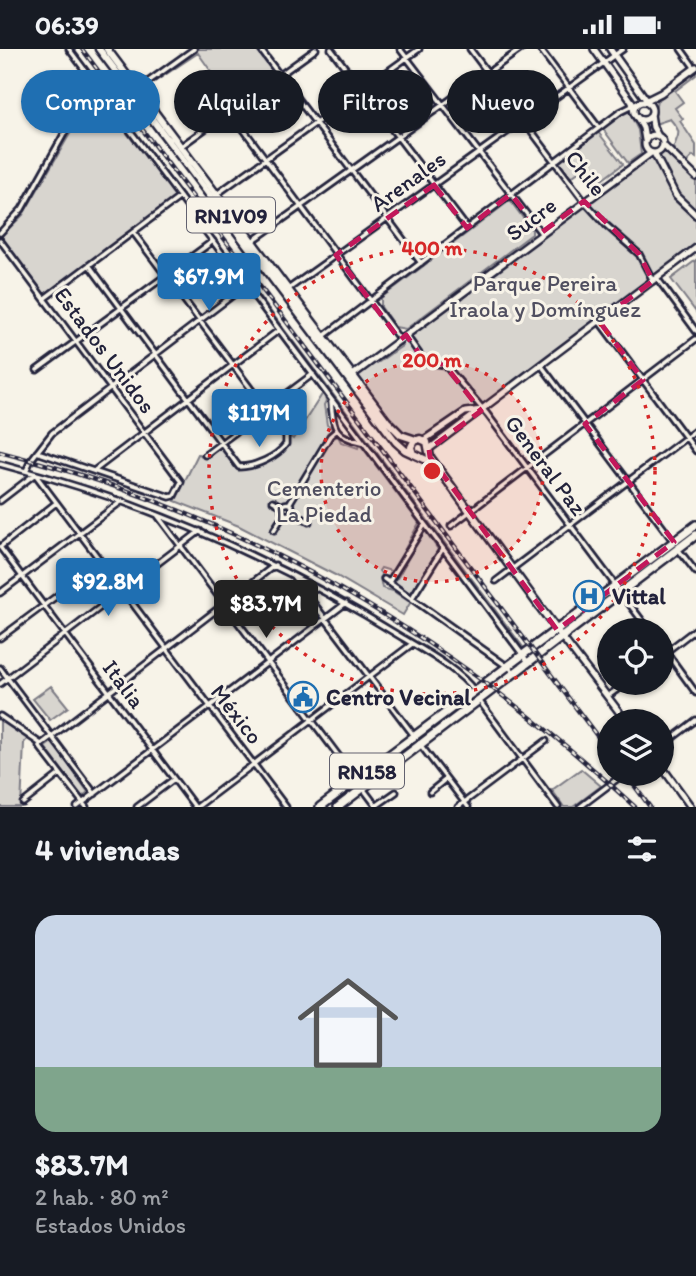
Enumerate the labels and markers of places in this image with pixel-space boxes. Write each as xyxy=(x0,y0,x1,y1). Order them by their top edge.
pin: $67.9M xyxy=(152,253,266,313)
pin: $117M xyxy=(210,389,308,449)
centre of rings xyxy=(420,459,444,483)
pin: $92.8M xyxy=(51,559,165,618)
hospital icon: Vittal xyxy=(572,579,606,613)
pin: $83.7M xyxy=(209,581,323,640)
place label: Vittal xyxy=(612,582,666,610)
public building icon: Centro Vecinal xyxy=(286,680,320,714)
place label: Centro Vecinal xyxy=(326,683,471,711)

